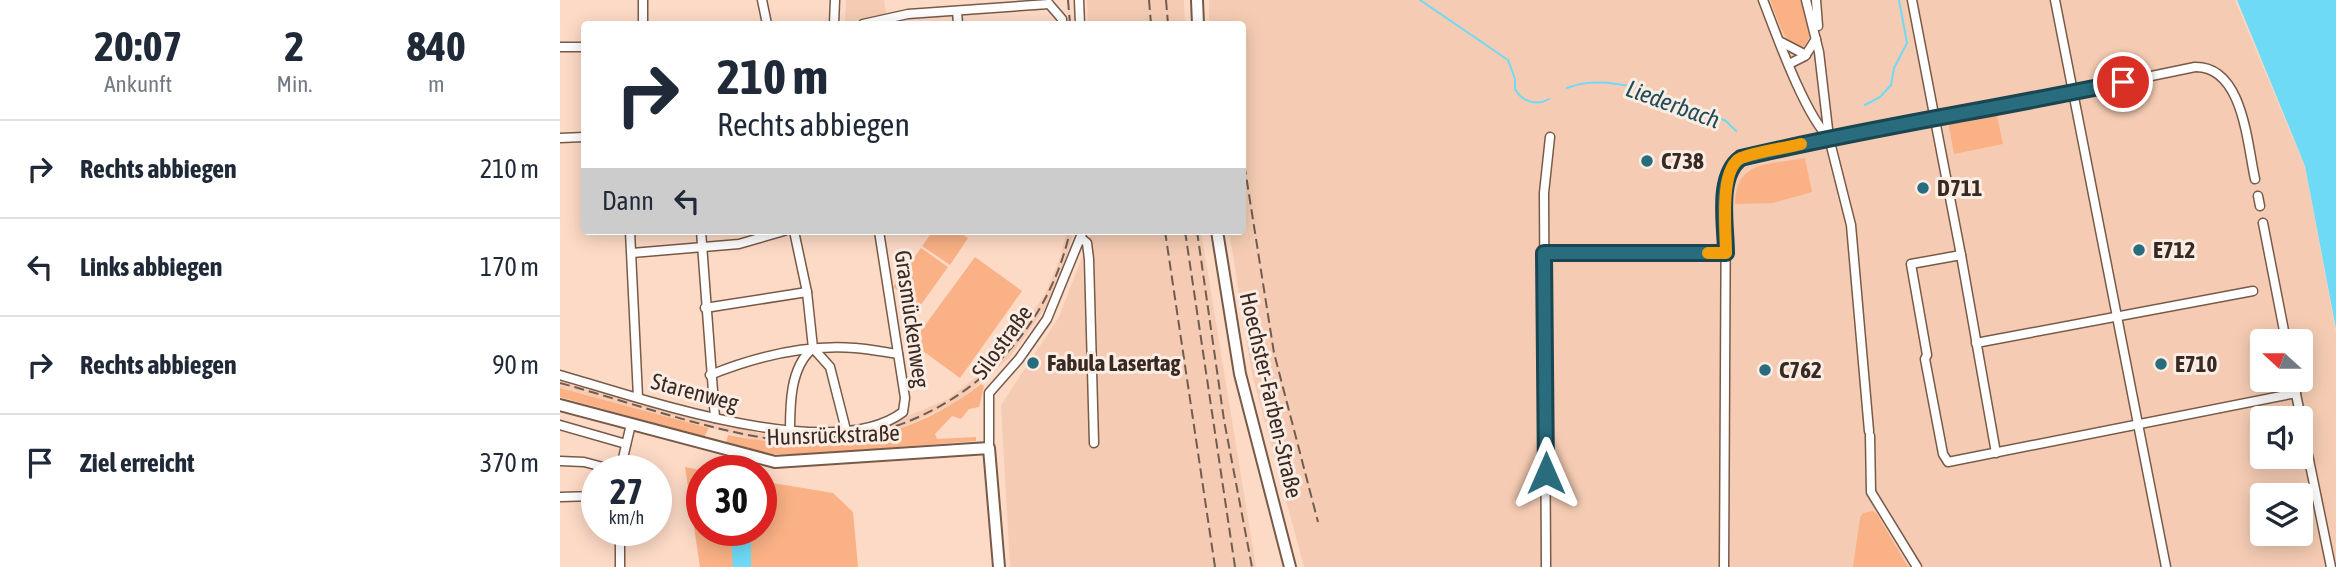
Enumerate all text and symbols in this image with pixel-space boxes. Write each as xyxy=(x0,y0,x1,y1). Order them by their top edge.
text: 20:07 xyxy=(94,22,182,70)
text: 2 xyxy=(285,22,304,70)
text: 840 xyxy=(407,22,466,70)
text: 210 m xyxy=(717,48,828,104)
icon: right xyxy=(602,49,693,140)
pin xyxy=(2093,52,2153,112)
icon: arrive xyxy=(2104,63,2142,101)
text: Ankunft xyxy=(104,71,172,97)
text: Min. xyxy=(276,71,312,97)
text: m xyxy=(428,71,444,97)
water label: Liederbach xyxy=(1623,75,1724,134)
text: Rechts abbiegen xyxy=(717,106,910,143)
place label: C738 xyxy=(1661,148,1704,174)
icon: right xyxy=(21,150,59,188)
marker: C738 xyxy=(1639,153,1655,169)
text: Rechts abbiegen xyxy=(80,154,237,184)
text: 210 m xyxy=(480,154,539,184)
place label: D711 xyxy=(1937,175,1983,201)
marker: D711 xyxy=(1915,180,1931,196)
icon: left xyxy=(668,182,706,220)
text: Dann xyxy=(602,186,654,216)
place label: E712 xyxy=(2153,237,2195,263)
marker: E712 xyxy=(2131,242,2147,258)
icon: left xyxy=(21,248,59,286)
street label: Grasmückenweg xyxy=(889,249,935,390)
text: Links abbiegen xyxy=(80,252,222,282)
text: 170 m xyxy=(480,252,539,282)
street label: Hoechster-Farben-Straße xyxy=(1235,289,1307,501)
street label: Silostraße xyxy=(967,300,1037,384)
north arrow xyxy=(2250,329,2314,392)
map controls xyxy=(2250,329,2313,546)
icon: right xyxy=(21,346,59,384)
text: Rechts abbiegen xyxy=(80,350,237,380)
text: 90 m xyxy=(492,350,539,380)
place label: Fabula Lasertag xyxy=(1047,350,1180,376)
place label: E710 xyxy=(2175,351,2217,377)
marker: Fabula Lasertag xyxy=(1025,355,1041,371)
marker: E710 xyxy=(2153,356,2169,372)
place label: C762 xyxy=(1779,357,1822,383)
marker: C762 xyxy=(1757,362,1773,378)
street label: Starenweg xyxy=(649,368,742,416)
button: sound xyxy=(2250,406,2313,469)
street label: Hunsrückstraße xyxy=(766,420,900,450)
position arrow xyxy=(1509,436,1583,510)
icon: arrive xyxy=(21,444,59,482)
text: Ziel erreicht xyxy=(80,448,195,478)
text: 370 m xyxy=(480,448,539,478)
speed limit sign: 30 xyxy=(686,455,777,546)
text: 27 xyxy=(610,471,643,511)
button: layers xyxy=(2250,483,2313,546)
text: km/h xyxy=(609,507,644,528)

